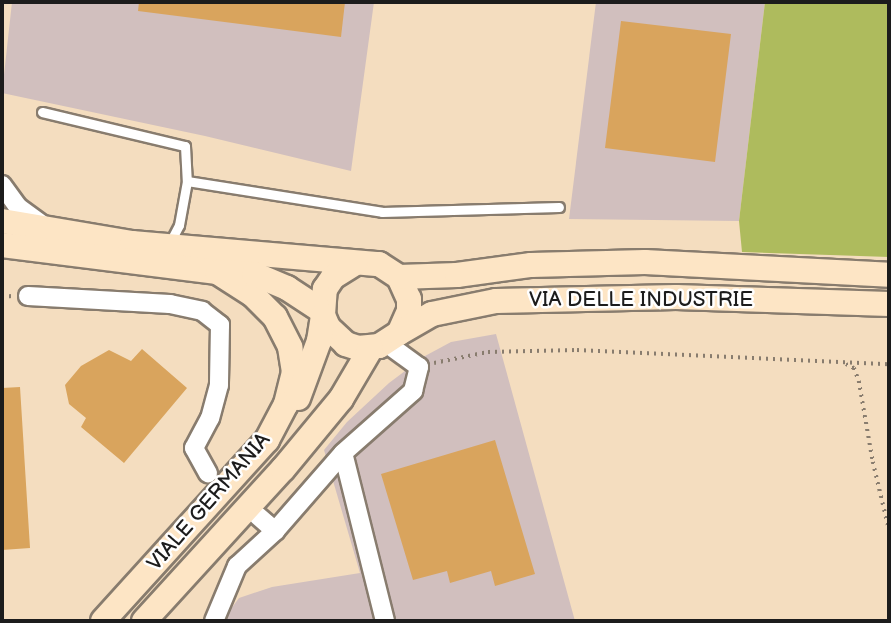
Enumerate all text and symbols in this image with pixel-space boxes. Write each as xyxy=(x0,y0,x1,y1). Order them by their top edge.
street label: VIA DELLE INDUSTRIE xyxy=(529,287,753,313)
street label: VIALE GERMANIA xyxy=(142,428,276,576)

